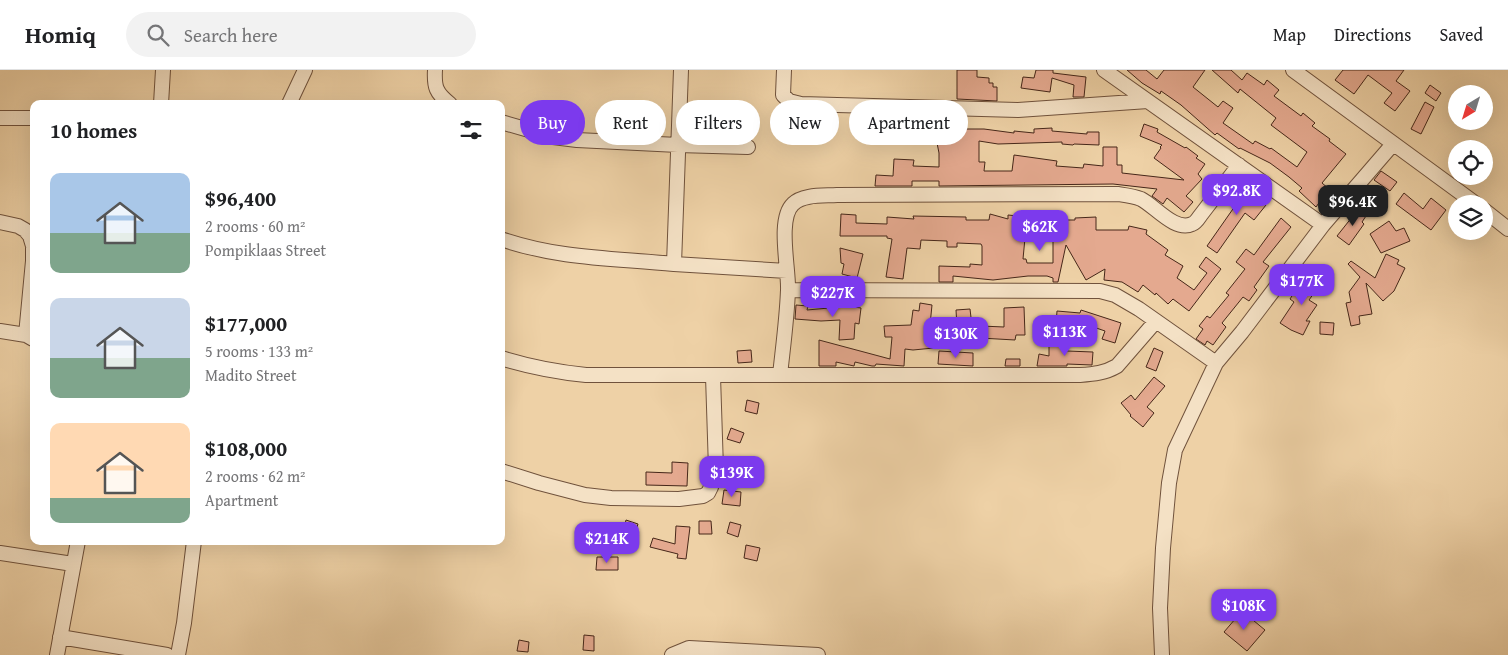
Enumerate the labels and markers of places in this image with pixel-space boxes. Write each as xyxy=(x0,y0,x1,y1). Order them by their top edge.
pin: $92.8K xyxy=(1196,174,1278,216)
pin: $96.4K xyxy=(1312,184,1394,227)
pin: $62K xyxy=(1010,210,1070,252)
pin: $177K xyxy=(1267,264,1337,306)
pin: $227K xyxy=(798,276,868,318)
pin: $113K xyxy=(1030,314,1100,357)
pin: $130K xyxy=(921,316,991,359)
pin: $139K xyxy=(697,456,767,498)
pin: $214K xyxy=(572,522,642,564)
pin: $108K xyxy=(1209,588,1279,631)

